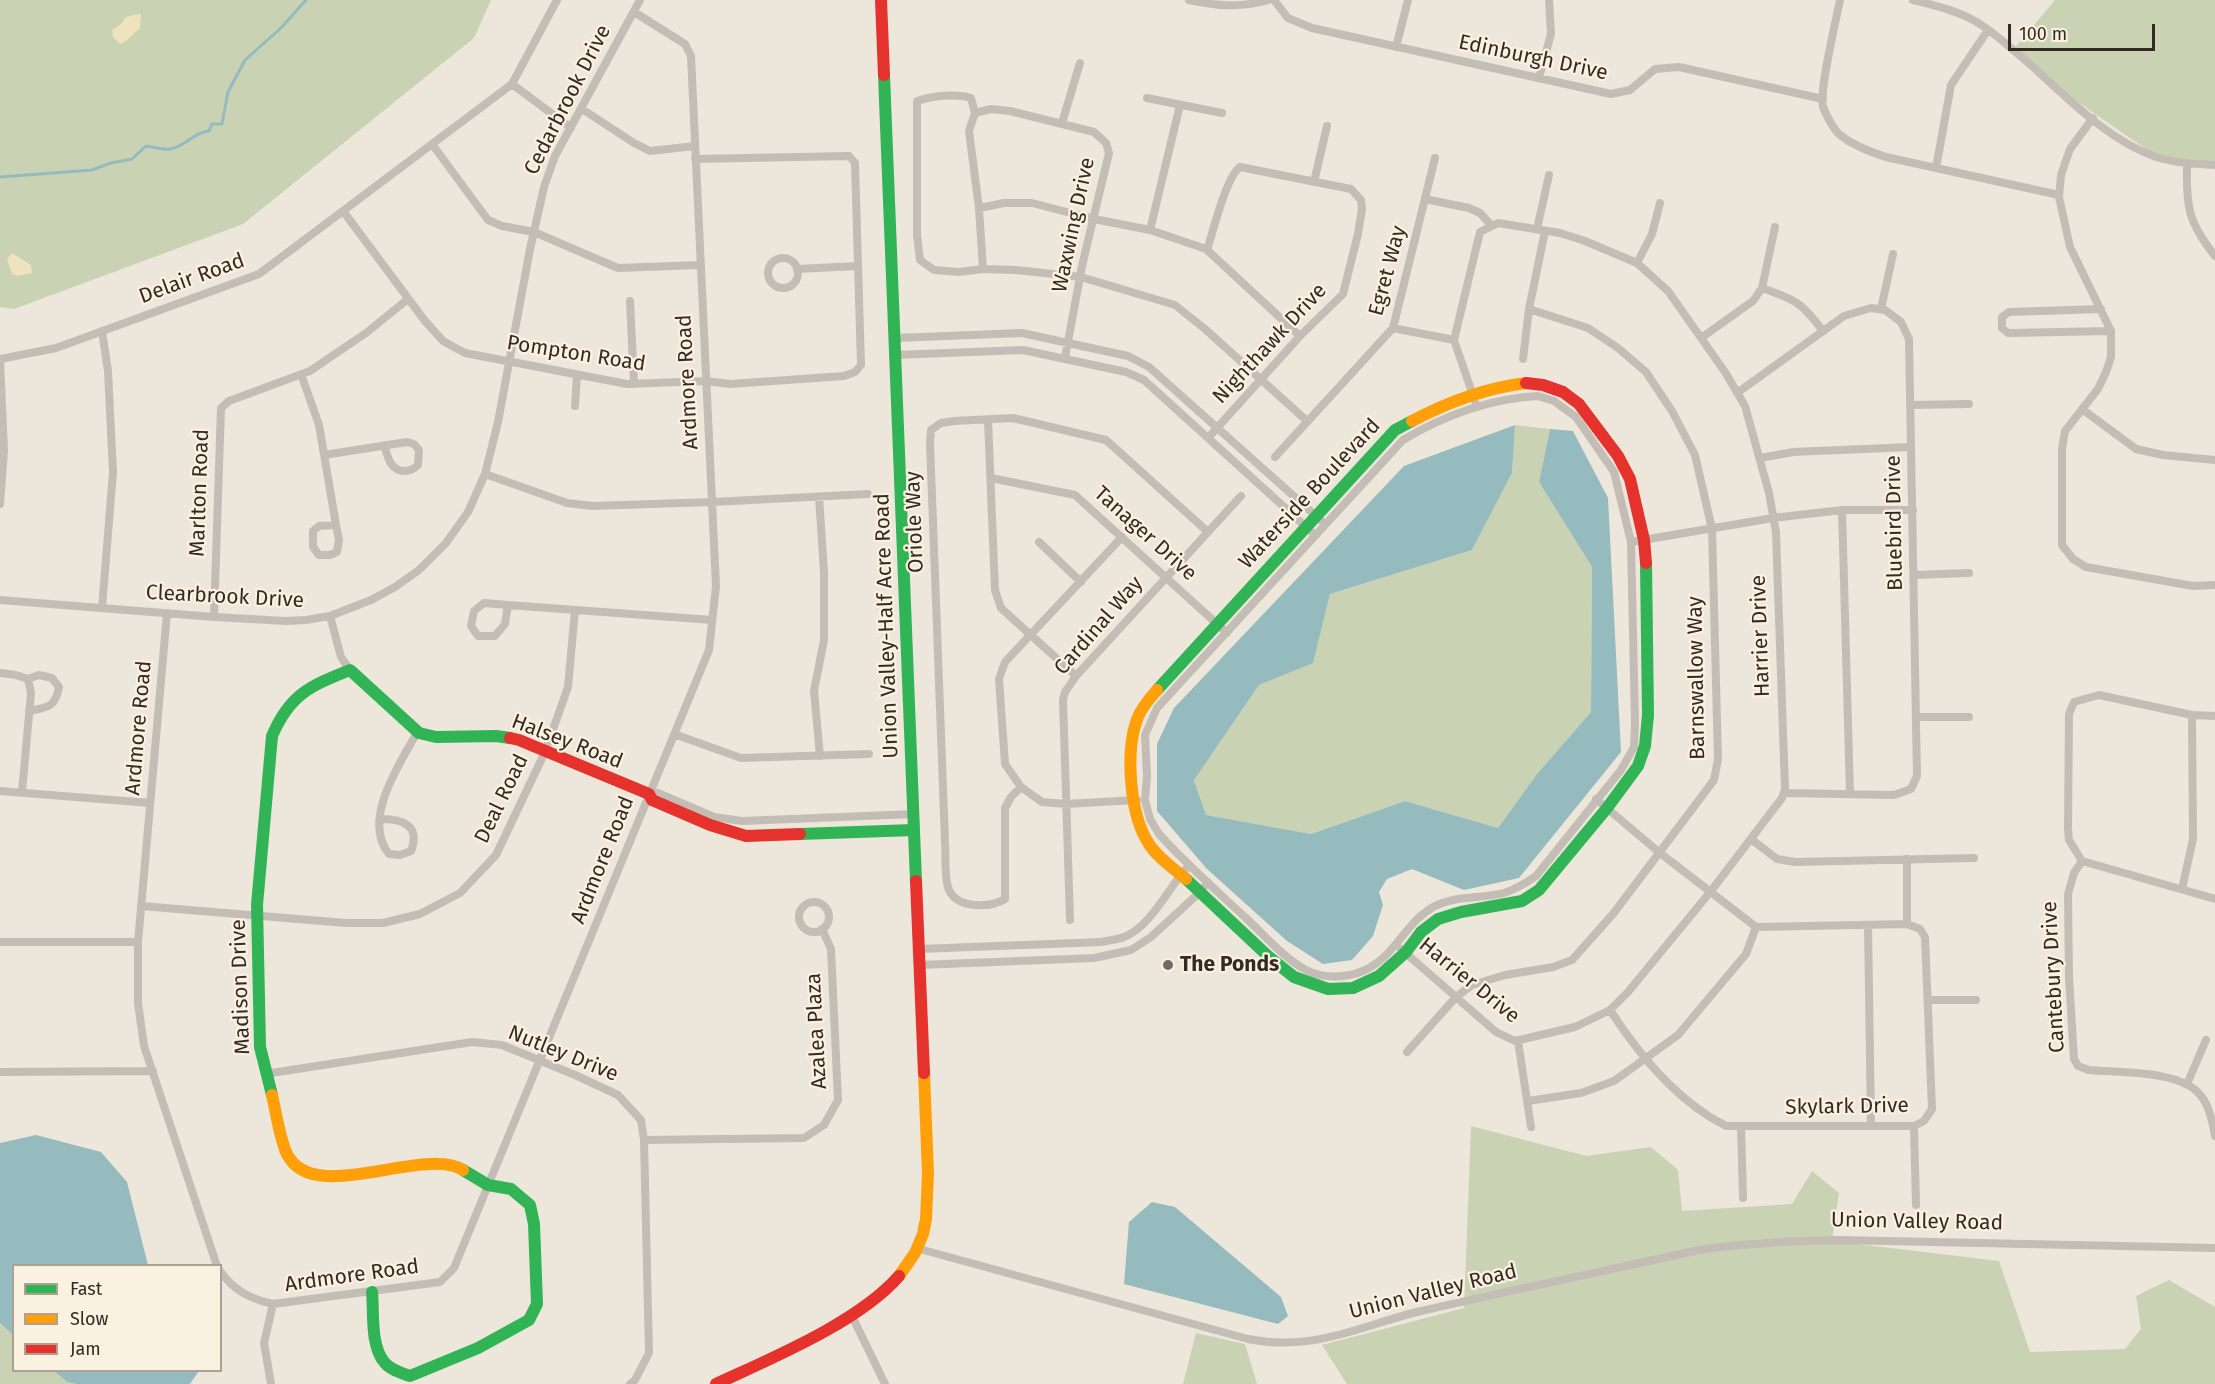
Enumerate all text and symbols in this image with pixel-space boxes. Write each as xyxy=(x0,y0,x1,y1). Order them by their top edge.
scale bar xyxy=(2011,12,2158,50)
street label: Cedarbrook Drive xyxy=(519,21,617,179)
text: 100 m xyxy=(2019,23,2067,45)
street label: Edinburgh Drive xyxy=(1456,30,1610,86)
street label: Waxwing Drive xyxy=(1047,155,1101,295)
street label: Egret Way xyxy=(1364,223,1412,319)
street label: Delair Road xyxy=(136,248,248,310)
street label: Nighthawk Drive xyxy=(1208,279,1332,409)
street label: Ardmore Road xyxy=(672,314,704,450)
street label: Pompton Road xyxy=(505,331,647,377)
street label: Waterside Boulevard xyxy=(1234,414,1386,574)
street label: Marlton Road xyxy=(185,429,215,557)
street label: Bluebird Drive xyxy=(1881,455,1909,591)
street label: Oriole Way xyxy=(901,471,929,573)
street label: Tanager Drive xyxy=(1088,481,1202,587)
street label: Union Valley-Half Acre Road xyxy=(870,493,904,759)
street label: Cardinal Way xyxy=(1049,572,1149,680)
street label: Harrier Drive xyxy=(1746,574,1776,698)
street label: Clearbrook Drive xyxy=(145,580,305,614)
street label: Barnswallow Way xyxy=(1683,596,1711,760)
street label: Ardmore Road xyxy=(121,660,157,796)
street label: Halsey Road xyxy=(508,709,626,775)
street label: Deal Road xyxy=(470,750,534,848)
street label: Ardmore Road xyxy=(566,793,640,927)
street label: Cantebury Drive xyxy=(2037,900,2071,1054)
street label: Madison Drive xyxy=(226,919,256,1055)
street label: Harrier Drive xyxy=(1414,933,1524,1029)
place label: The Ponds xyxy=(1180,952,1279,978)
marker: The Ponds xyxy=(1161,958,1175,972)
street label: Azalea Plaza xyxy=(801,972,833,1090)
street label: Nutley Drive xyxy=(504,1020,622,1088)
street label: Skylark Drive xyxy=(1785,1093,1909,1121)
street label: Union Valley Road xyxy=(1831,1208,2003,1236)
street label: Ardmore Road xyxy=(283,1254,421,1298)
street label: Union Valley Road xyxy=(1346,1259,1520,1325)
legend xyxy=(12,1264,222,1372)
text: Fast xyxy=(70,1278,102,1300)
text: Slow xyxy=(70,1308,108,1330)
text: Jam xyxy=(70,1338,101,1360)

